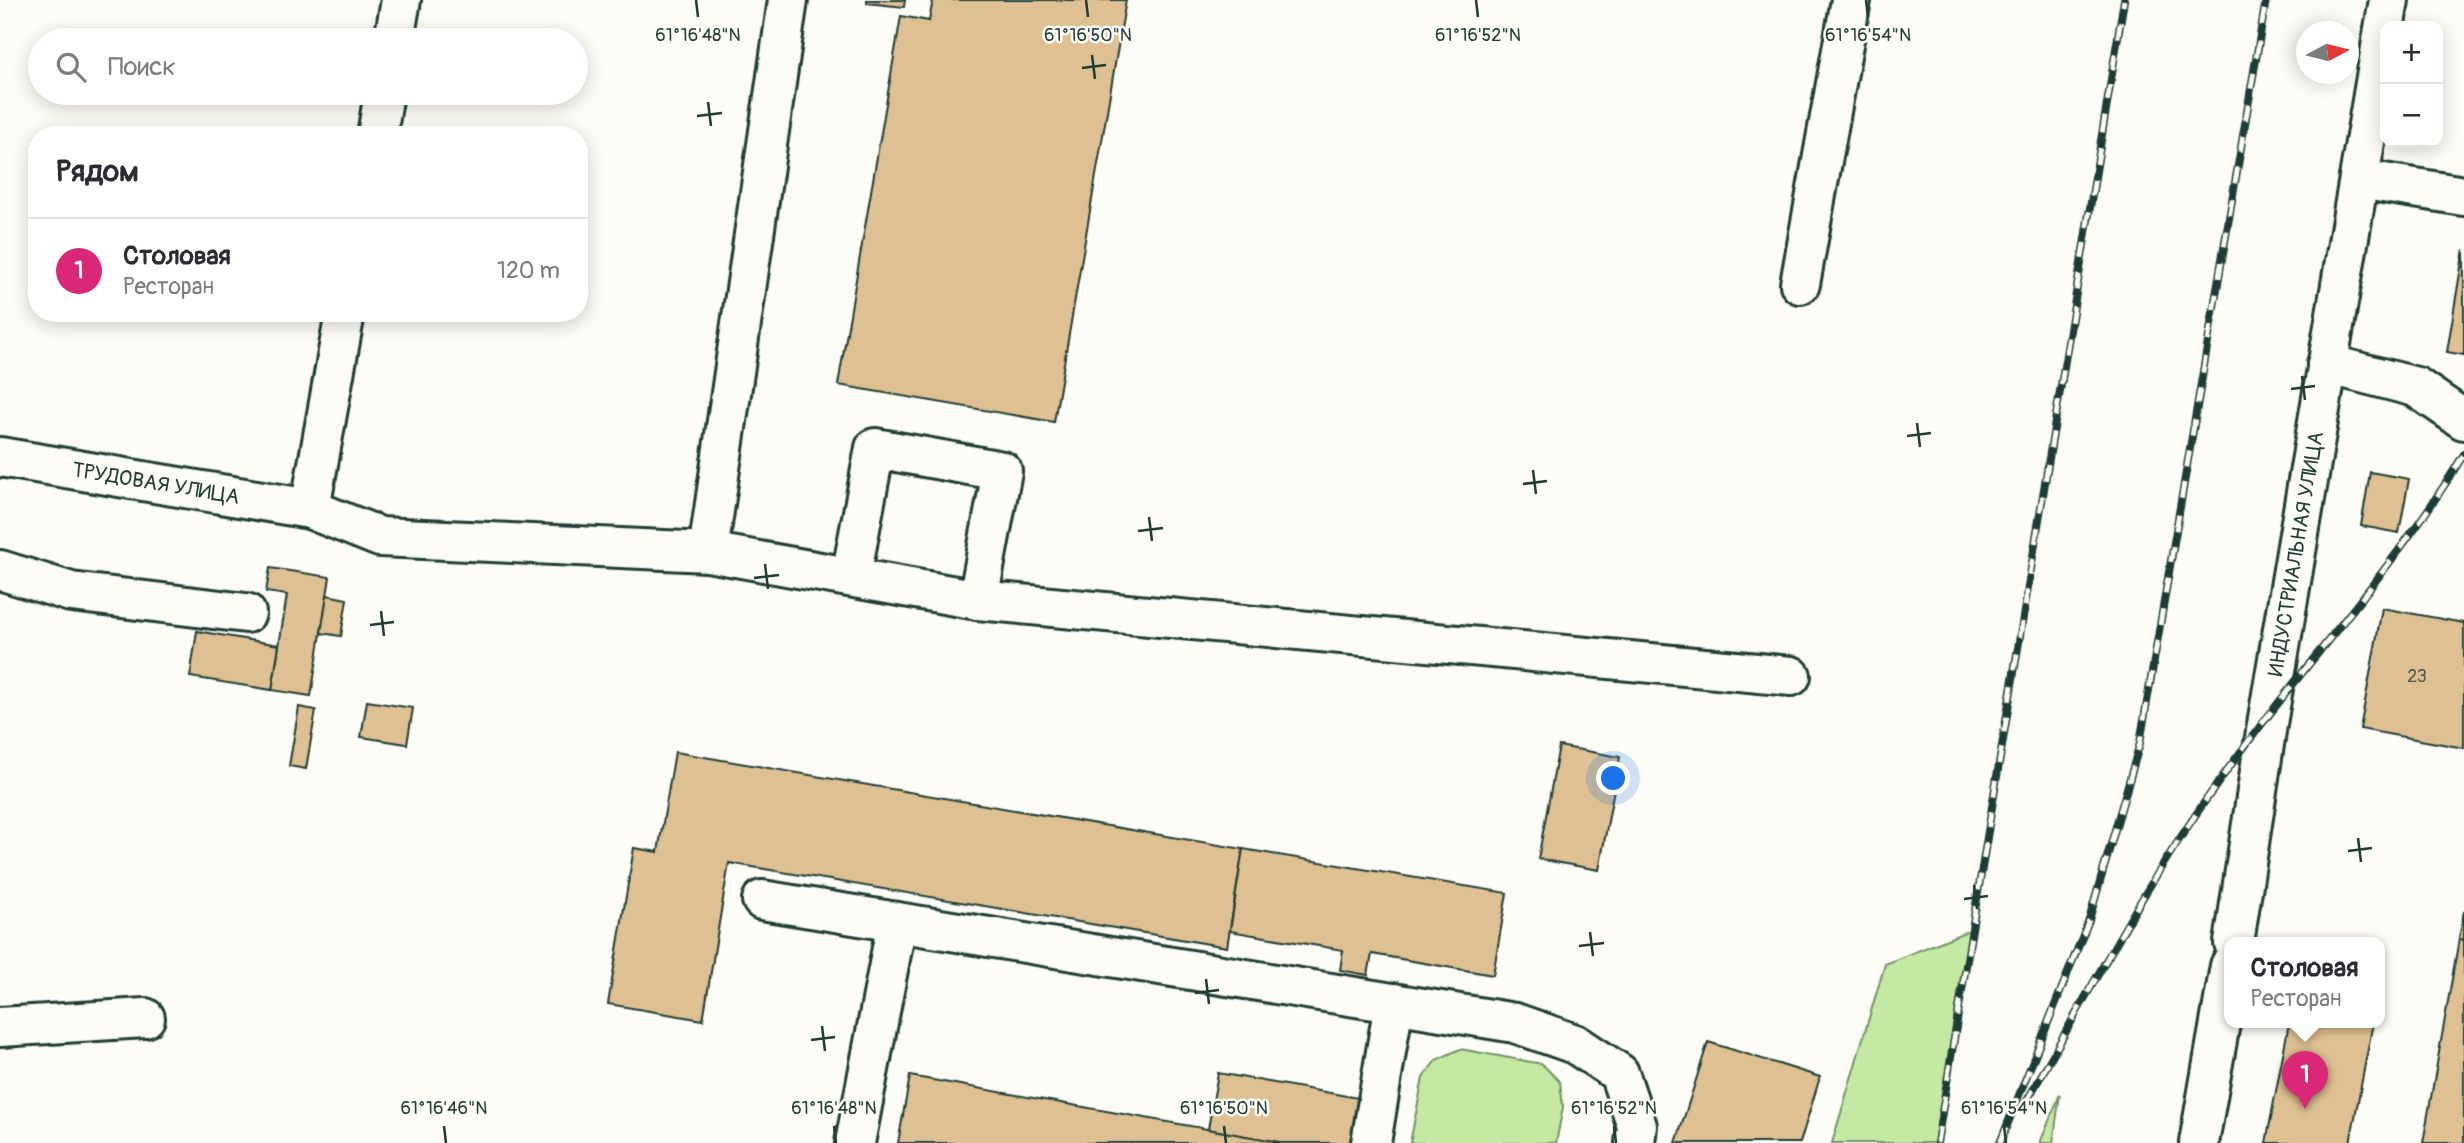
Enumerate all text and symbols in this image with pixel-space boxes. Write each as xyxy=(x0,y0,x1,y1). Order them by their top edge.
north arrow xyxy=(2296,21,2359,84)
map controls xyxy=(2380,21,2443,147)
button: + xyxy=(2380,21,2443,84)
text: 61°16'48"N xyxy=(655,24,741,47)
text: 61°16'50"N xyxy=(1044,24,1132,47)
text: 61°16'52"N xyxy=(1435,24,1521,47)
text: 61°16'54"N xyxy=(1825,24,1911,47)
search box xyxy=(28,28,588,105)
icon: search xyxy=(52,48,90,86)
text: Поиск xyxy=(108,51,176,83)
button: − xyxy=(2380,84,2443,147)
text: Рядом xyxy=(56,153,139,190)
text: Столовая xyxy=(123,240,231,272)
text: 1 xyxy=(75,256,84,285)
text: 120 m xyxy=(497,256,560,285)
text: Ресторан xyxy=(123,272,214,301)
street label: ИНДУСТРИАЛЬНАЯ УЛИЦА xyxy=(2262,430,2330,678)
street label: ТРУДОВАЯ УЛИЦА xyxy=(70,456,241,511)
house number: 23 xyxy=(2407,665,2427,688)
your location xyxy=(1596,761,1630,795)
popup xyxy=(2224,937,2385,1028)
text: Столовая xyxy=(2251,952,2358,984)
text: Ресторан xyxy=(2251,984,2342,1013)
pin: 1 xyxy=(2282,1051,2328,1109)
text: 61°16'46"N xyxy=(401,1097,487,1120)
text: 61°16'48"N xyxy=(791,1097,877,1120)
text: 61°16'50"N xyxy=(1180,1097,1268,1120)
text: 61°16'52"N xyxy=(1571,1097,1657,1120)
text: 61°16'54"N xyxy=(1961,1097,2047,1120)

